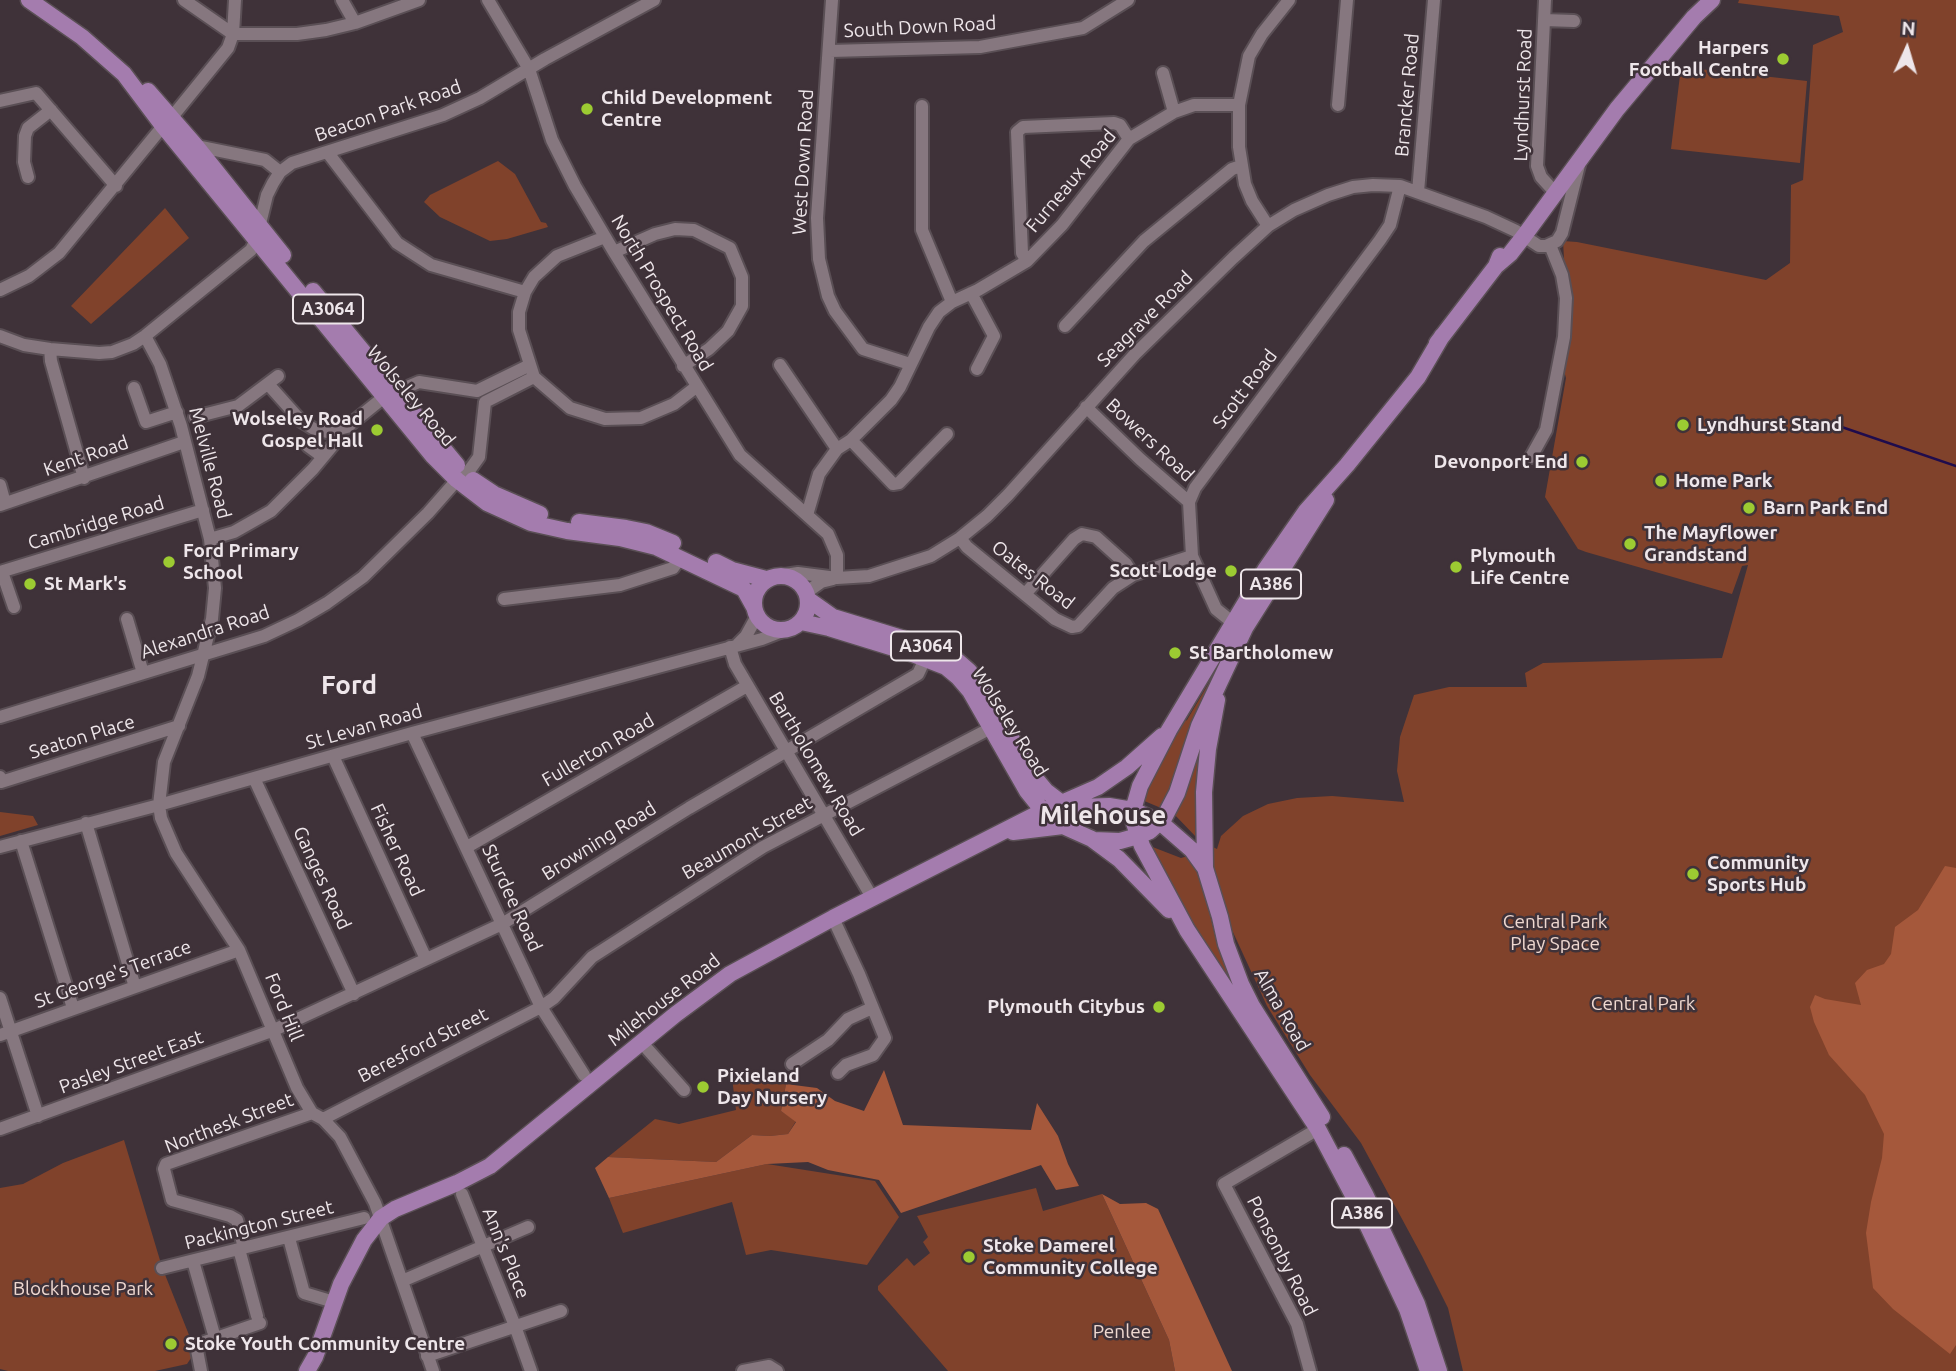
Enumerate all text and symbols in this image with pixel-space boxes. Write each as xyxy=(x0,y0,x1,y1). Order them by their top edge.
street label: South Down Road xyxy=(843,12,997,42)
north arrow xyxy=(1872,14,1942,84)
text: N xyxy=(1901,17,1916,40)
street label: Lyndhurst Road xyxy=(1509,28,1537,162)
street label: Brancker Road xyxy=(1390,32,1424,158)
place label: Harpers Football Centre xyxy=(1629,37,1769,81)
marker: Harpers Football Centre xyxy=(1775,51,1791,67)
street label: Beacon Park Road xyxy=(312,75,464,147)
place label: Child Development Centre xyxy=(601,87,772,131)
street label: West Down Road xyxy=(788,88,818,236)
marker: Child Development Centre xyxy=(579,101,595,117)
street label: Furneaux Road xyxy=(1021,125,1121,237)
street label: North Prospect Road xyxy=(606,211,718,375)
street label: Seagrave Road xyxy=(1092,266,1198,372)
road number: A3064 xyxy=(293,295,363,324)
street label: Wolseley Road xyxy=(362,341,460,451)
street label: Scott Road xyxy=(1208,345,1282,433)
street label: Bowers Road xyxy=(1101,393,1199,487)
street label: Melville Road xyxy=(184,405,236,521)
place label: Wolseley Road Gospel Hall xyxy=(232,408,363,452)
place label: Lyndhurst Stand xyxy=(1697,414,1843,436)
marker: Lyndhurst Stand xyxy=(1675,417,1691,433)
marker: Wolseley Road Gospel Hall xyxy=(369,422,385,438)
street label: Kent Road xyxy=(41,431,131,481)
place label: Devonport End xyxy=(1434,451,1568,473)
marker: Devonport End xyxy=(1574,454,1590,470)
place label: Home Park xyxy=(1675,470,1773,492)
marker: Home Park xyxy=(1653,473,1669,489)
street label: Cambridge Road xyxy=(25,491,167,555)
place label: Barn Park End xyxy=(1763,497,1888,519)
marker: Barn Park End xyxy=(1741,500,1757,516)
place label: The Mayflower Grandstand xyxy=(1644,522,1777,566)
street label: Oates Road xyxy=(987,536,1079,614)
marker: The Mayflower Grandstand xyxy=(1622,536,1638,552)
place label: Ford Primary School xyxy=(183,540,299,584)
place label: Plymouth Life Centre xyxy=(1470,545,1570,589)
marker: Ford Primary School xyxy=(161,554,177,570)
marker: Plymouth Life Centre xyxy=(1448,559,1464,575)
place label: Scott Lodge xyxy=(1110,560,1217,582)
marker: Scott Lodge xyxy=(1223,563,1239,579)
road number: A386 xyxy=(1241,570,1301,598)
place label: St Mark's xyxy=(44,573,127,595)
marker: St Mark's xyxy=(22,576,38,592)
street label: Alexandra Road xyxy=(138,600,272,664)
road number: A3064 xyxy=(891,632,961,660)
place label: St Bartholomew xyxy=(1189,642,1333,664)
marker: St Bartholomew xyxy=(1167,645,1183,661)
street label: Wolseley Road xyxy=(967,663,1053,781)
district label: Ford xyxy=(321,669,377,701)
street label: Bartholomew Road xyxy=(764,688,868,840)
street label: St Levan Road xyxy=(303,700,425,754)
street label: Fullerton Road xyxy=(538,709,658,791)
street label: Seaton Place xyxy=(26,710,138,764)
street label: Beaumont Street xyxy=(678,792,816,884)
street label: Browning Road xyxy=(538,797,660,885)
district label: Milehouse xyxy=(1040,799,1166,831)
street label: Fisher Road xyxy=(366,800,428,900)
street label: Ganges Road xyxy=(288,823,356,933)
street label: Sturdee Road xyxy=(477,841,547,955)
place label: Community Sports Hub xyxy=(1707,852,1809,896)
marker: Community Sports Hub xyxy=(1685,866,1701,882)
park label: Central Park Play Space xyxy=(1503,911,1607,955)
street label: St George's Terrace xyxy=(32,935,194,1013)
street label: Milehouse Road xyxy=(603,949,725,1051)
street label: Alma Road xyxy=(1249,965,1315,1055)
street label: Ford Hill xyxy=(260,970,308,1044)
park label: Central Park xyxy=(1591,993,1695,1015)
place label: Plymouth Citybus xyxy=(987,996,1145,1018)
marker: Plymouth Citybus xyxy=(1151,999,1167,1015)
street label: Beresford Street xyxy=(354,1002,492,1088)
street label: Pasley Street East xyxy=(56,1025,206,1099)
place label: Pixieland Day Nursery xyxy=(717,1065,827,1109)
marker: Pixieland Day Nursery xyxy=(695,1079,711,1095)
street label: Northesk Street xyxy=(161,1088,297,1158)
street label: Ponsonby Road xyxy=(1242,1192,1322,1320)
street label: Packington Street xyxy=(182,1195,336,1255)
road number: A386 xyxy=(1332,1198,1392,1228)
street label: Ann's Place xyxy=(477,1204,535,1302)
place label: Stoke Damerel Community College xyxy=(983,1235,1158,1279)
marker: Stoke Damerel Community College xyxy=(961,1249,977,1265)
park label: Blockhouse Park xyxy=(13,1278,153,1300)
park label: Penlee xyxy=(1093,1321,1151,1343)
place label: Stoke Youth Community Centre xyxy=(185,1333,465,1355)
marker: Stoke Youth Community Centre xyxy=(163,1336,179,1352)

